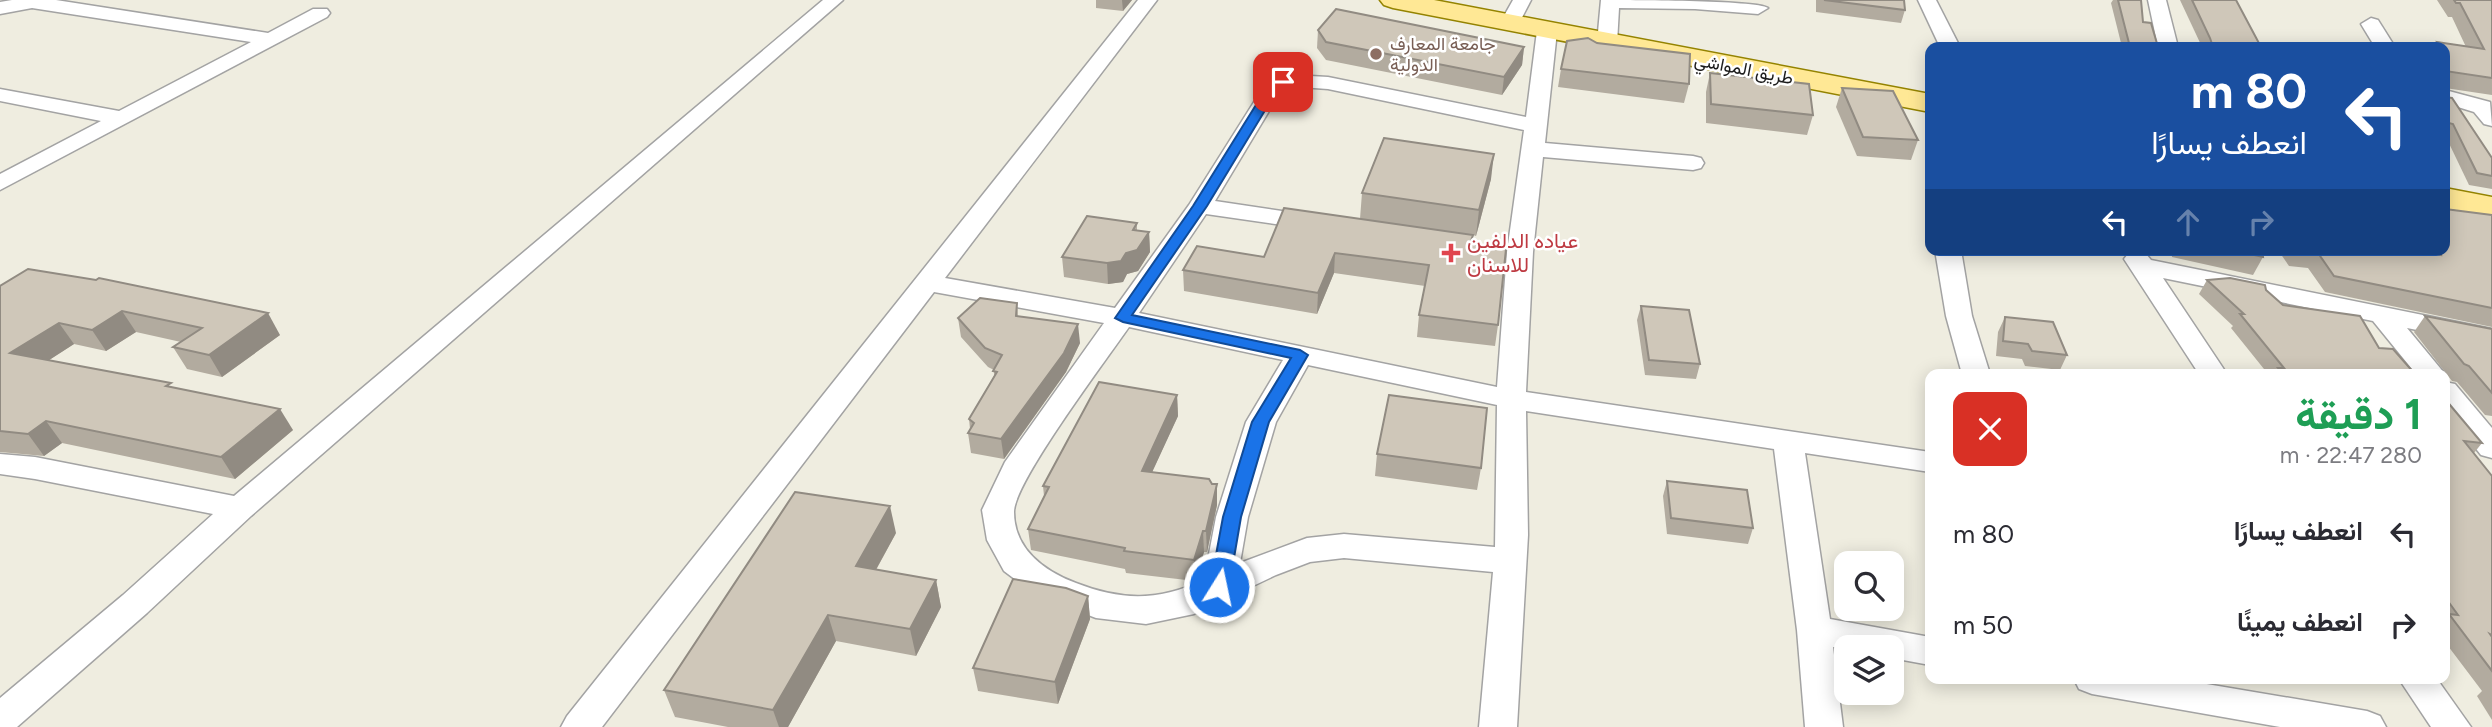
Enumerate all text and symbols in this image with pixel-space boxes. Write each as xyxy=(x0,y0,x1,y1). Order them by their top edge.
place label: جامعة المعارف الدولية xyxy=(1390,33,1496,76)
marker: جامعة المعارف الدولية xyxy=(1368,46,1384,62)
street label: طريق المواشي xyxy=(1692,49,1795,93)
pin xyxy=(1253,52,1313,112)
text: 80 m xyxy=(2191,61,2307,120)
icon: arrive xyxy=(1264,63,1302,101)
icon: left xyxy=(2331,70,2422,161)
text: انعطف يسارًا xyxy=(2151,124,2307,162)
icon: left xyxy=(2096,203,2134,241)
icon: ahead xyxy=(2169,203,2207,241)
icon: right xyxy=(2242,203,2280,241)
place label: عياده الدلفين للاسنان xyxy=(1467,228,1578,277)
marker: عياده الدلفين للاسنان xyxy=(1441,243,1461,263)
text: 1 دقيقة xyxy=(2295,389,2422,440)
button: close xyxy=(1953,392,2027,466)
text: 280 m · 22:47 xyxy=(2280,441,2422,469)
text: انعطف يسارًا xyxy=(2234,515,2363,547)
icon: left xyxy=(2384,515,2422,553)
text: 80 m xyxy=(1953,518,2014,550)
position arrow xyxy=(1182,550,1256,624)
map controls xyxy=(1834,551,1904,705)
button: search xyxy=(1834,551,1904,621)
text: انعطف يمينًا xyxy=(2237,606,2363,638)
icon: right xyxy=(2384,606,2422,644)
text: 50 m xyxy=(1953,609,2013,641)
button: layers xyxy=(1834,635,1904,705)

